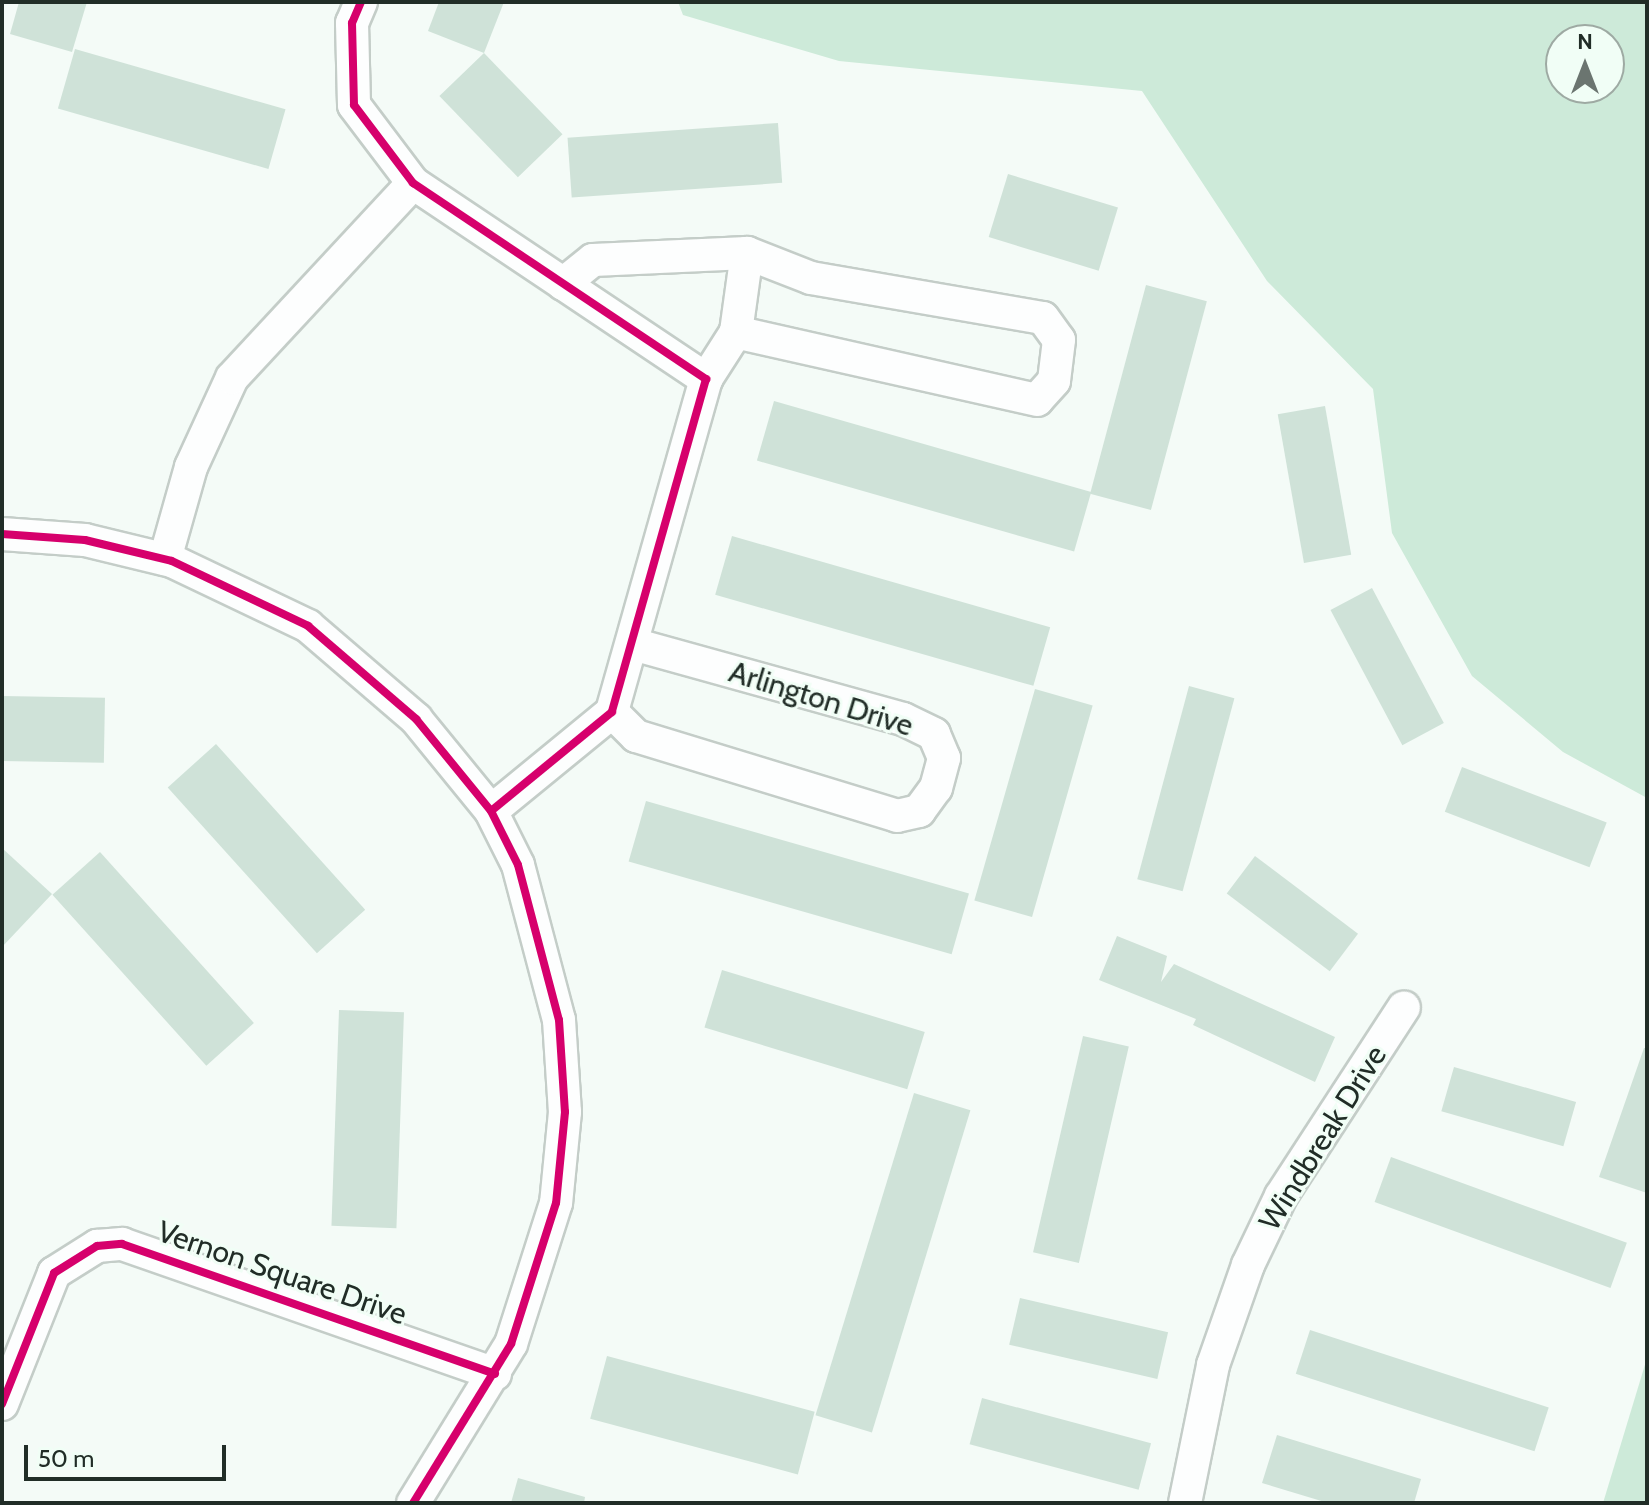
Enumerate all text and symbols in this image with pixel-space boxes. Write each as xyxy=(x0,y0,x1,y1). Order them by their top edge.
north arrow xyxy=(1545,24,1625,104)
text: N xyxy=(1577,28,1593,55)
street label: Arlington Drive xyxy=(725,654,917,744)
street label: Windbreak Drive xyxy=(1252,1039,1394,1237)
street label: Vernon Square Drive xyxy=(153,1213,411,1333)
scale bar xyxy=(28,1429,230,1479)
text: 50 m xyxy=(38,1444,94,1473)

